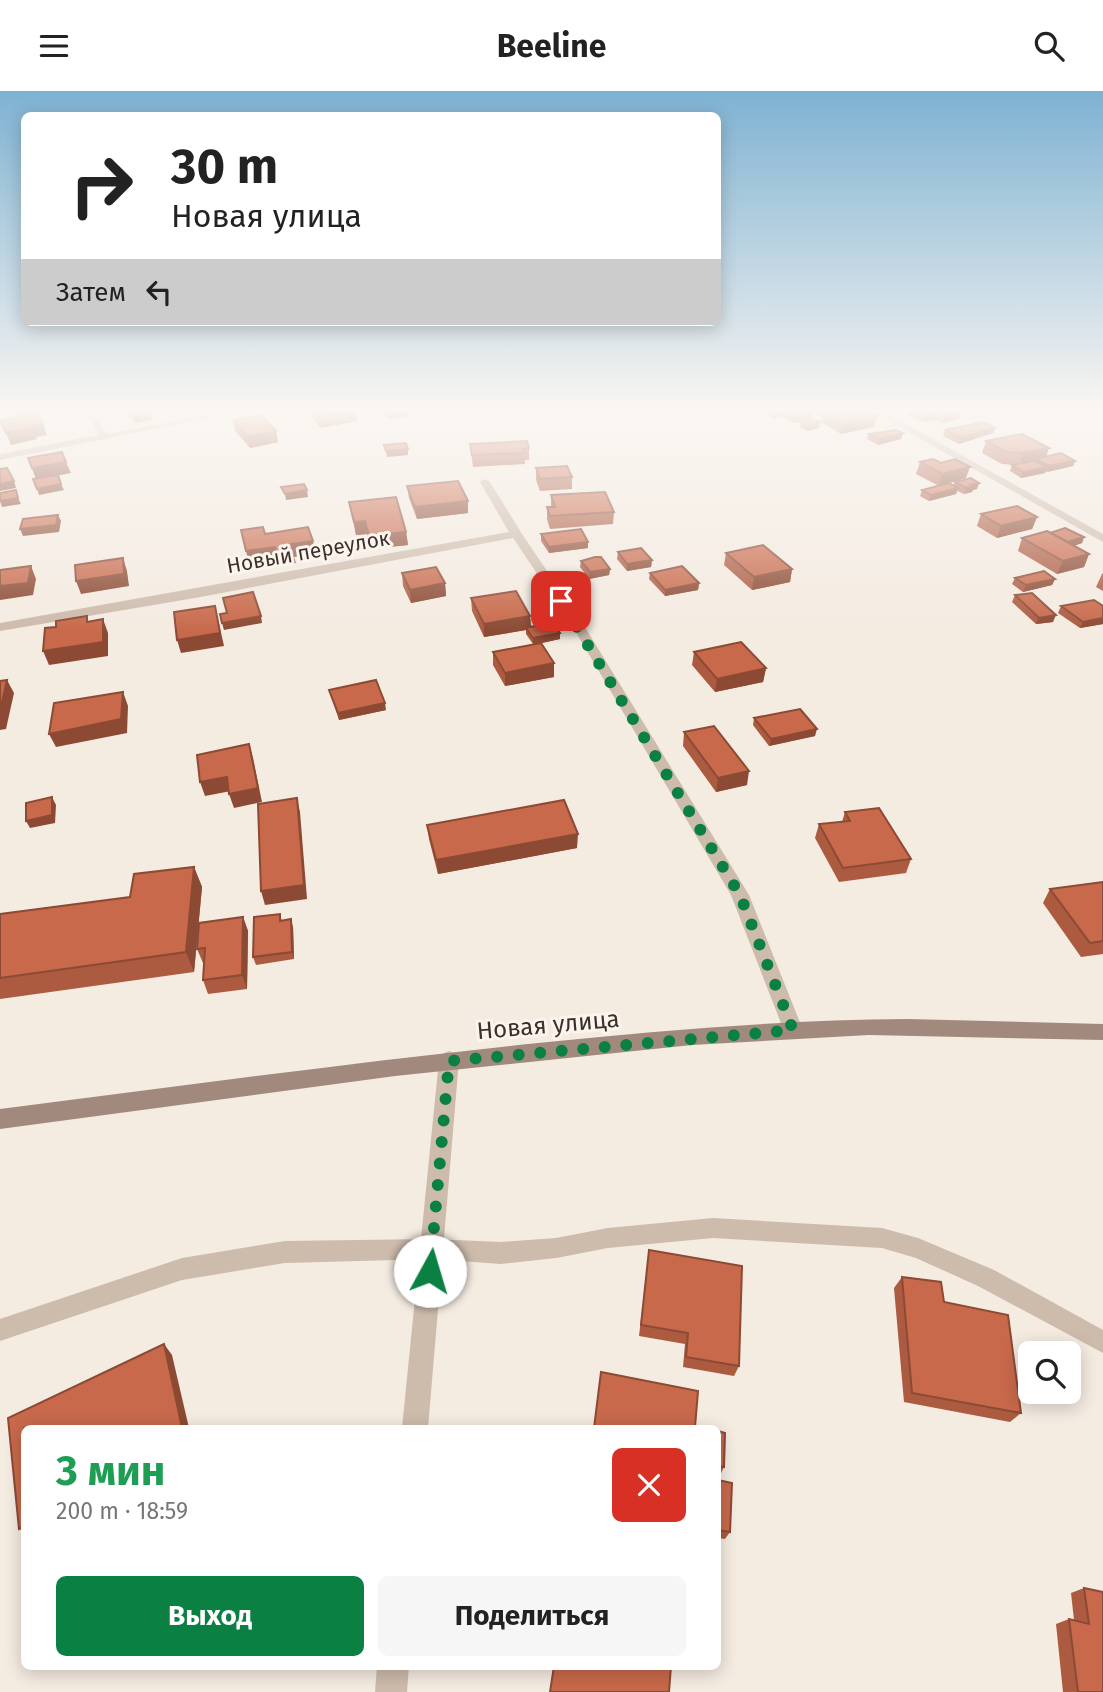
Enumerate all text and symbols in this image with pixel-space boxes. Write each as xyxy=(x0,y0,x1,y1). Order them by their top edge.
icon: menu xyxy=(35,27,73,65)
text: Beeline xyxy=(497,27,606,65)
icon: search xyxy=(1030,27,1068,65)
text: 30 m xyxy=(171,137,278,196)
icon: right xyxy=(56,140,147,231)
text: Новая улица xyxy=(171,197,362,235)
icon: left xyxy=(140,273,178,311)
text: Затем xyxy=(56,277,126,308)
street label: Новый переулок xyxy=(224,525,392,579)
pin xyxy=(531,571,591,631)
icon: arrive xyxy=(542,582,580,620)
street label: Новая улица xyxy=(475,1005,621,1045)
position arrow xyxy=(393,1234,467,1308)
map controls xyxy=(1018,1341,1081,1404)
button: search xyxy=(1018,1341,1081,1404)
text: 3 мин xyxy=(56,1446,165,1496)
button: close xyxy=(612,1448,686,1522)
text: 200 m · 18:59 xyxy=(56,1497,188,1525)
button: Выход xyxy=(56,1576,364,1656)
button: Поделиться xyxy=(378,1576,686,1656)

